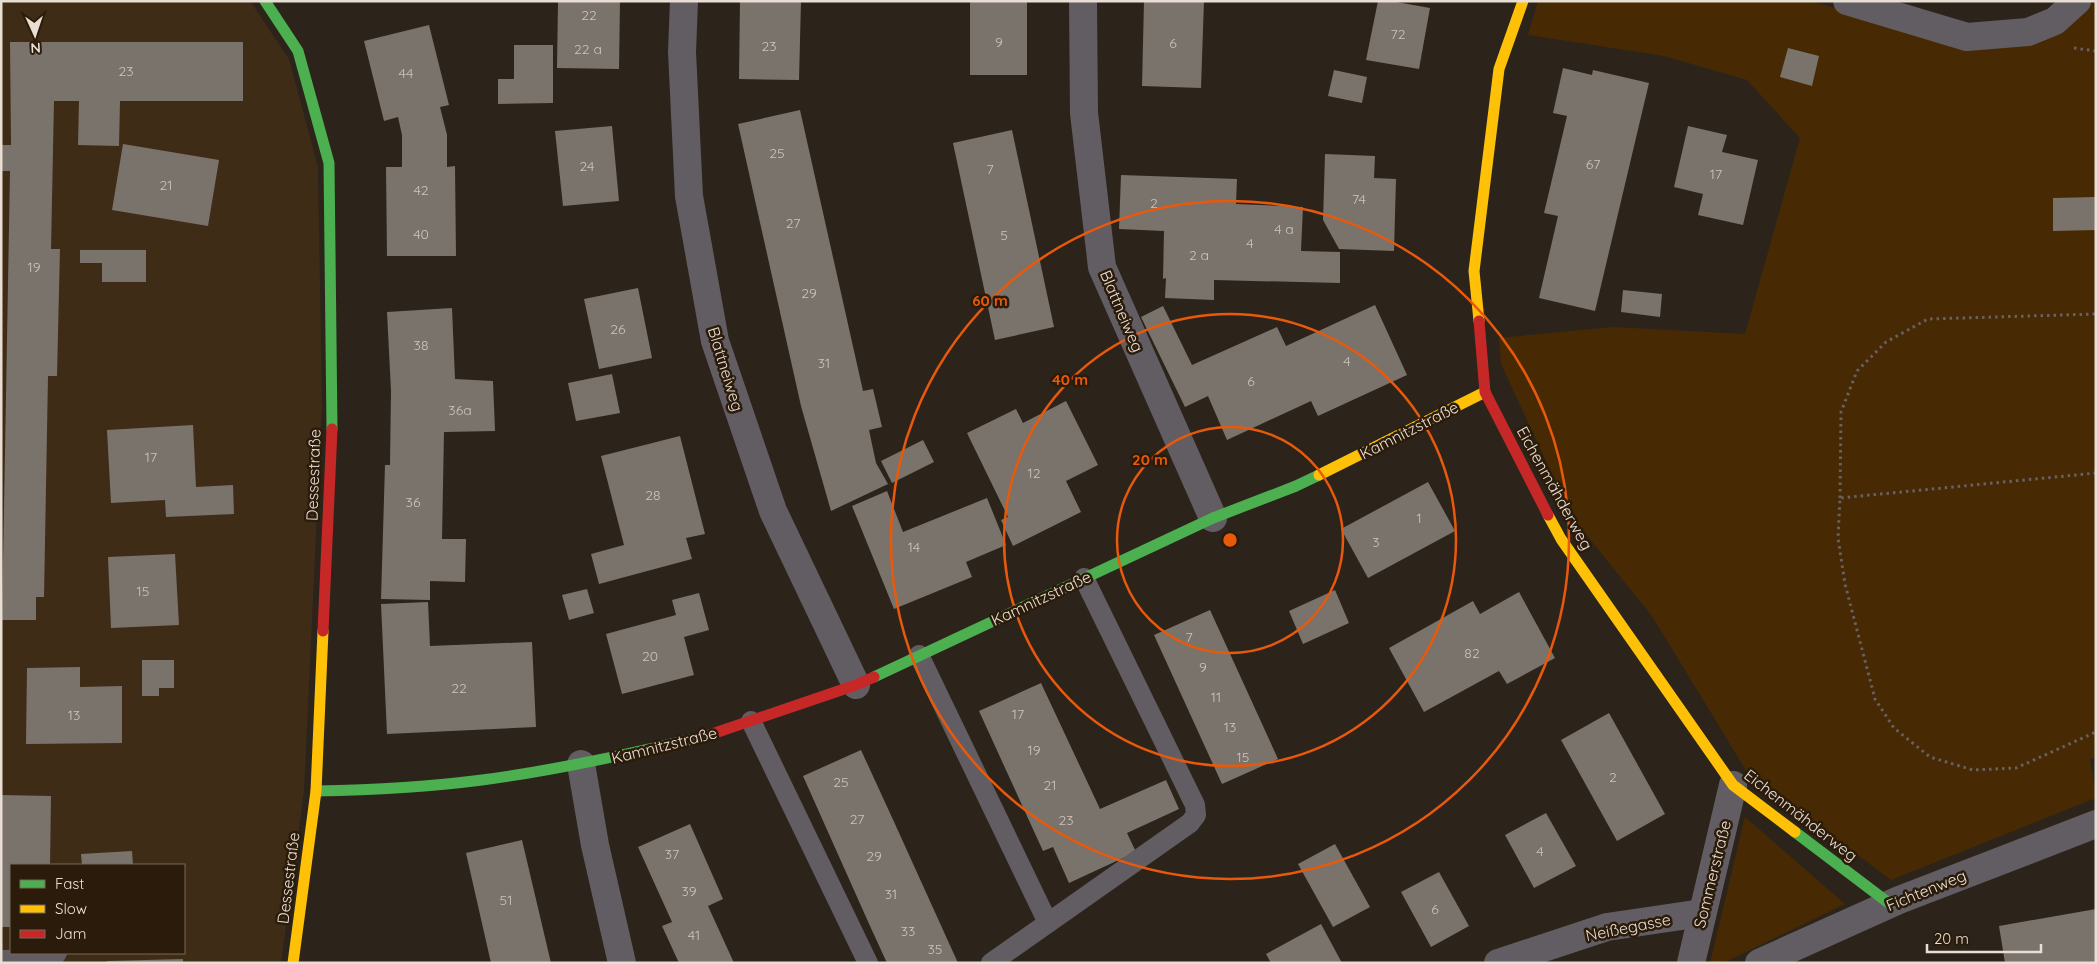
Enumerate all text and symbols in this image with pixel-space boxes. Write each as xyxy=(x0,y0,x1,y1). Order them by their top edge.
house number: 22 xyxy=(581,6,597,24)
north arrow xyxy=(10,10,60,60)
house number: 72 xyxy=(1391,25,1406,43)
house number: 9 xyxy=(995,33,1003,51)
house number: 6 xyxy=(1169,34,1177,52)
house number: 23 xyxy=(761,37,777,55)
text: N xyxy=(30,39,41,57)
house number: 22 a xyxy=(574,40,602,58)
house number: 23 xyxy=(118,62,134,80)
house number: 44 xyxy=(399,64,413,82)
house number: 25 xyxy=(769,144,785,162)
house number: 67 xyxy=(1586,155,1600,173)
house number: 24 xyxy=(580,157,594,175)
house number: 7 xyxy=(986,160,994,178)
house number: 17 xyxy=(1710,165,1722,183)
house number: 21 xyxy=(160,176,172,194)
house number: 42 xyxy=(413,181,429,199)
house number: 74 xyxy=(1352,190,1366,208)
house number: 2 xyxy=(1150,194,1158,212)
house number: 27 xyxy=(786,214,800,232)
house number: 4 a xyxy=(1274,220,1294,238)
house number: 40 xyxy=(413,225,429,243)
house number: 5 xyxy=(1000,226,1008,244)
house number: 4 xyxy=(1246,234,1254,252)
house number: 2 a xyxy=(1189,246,1209,264)
house number: 19 xyxy=(28,258,41,276)
street label: Blattneiweg xyxy=(1096,267,1148,355)
house number: 29 xyxy=(801,284,817,302)
text: 60 m xyxy=(972,291,1008,310)
house number: 26 xyxy=(610,320,626,338)
street label: Blattneiweg xyxy=(704,324,748,414)
house number: 38 xyxy=(414,336,428,354)
house number: 4 xyxy=(1343,352,1351,370)
house number: 31 xyxy=(818,354,830,372)
text: 40 m xyxy=(1052,370,1088,389)
house number: 6 xyxy=(1247,372,1255,390)
street label: Kamnitzstraße xyxy=(1356,397,1462,463)
house number: 36a xyxy=(448,401,472,419)
street label: Eichenmähderweg xyxy=(1513,423,1597,553)
street label: Dessestraße xyxy=(301,429,325,521)
house number: 17 xyxy=(145,448,157,466)
text: 20 m xyxy=(1132,450,1168,469)
house number: 12 xyxy=(1028,464,1041,482)
house number: 28 xyxy=(645,486,661,504)
house number: 36 xyxy=(406,493,421,511)
house number: 1 xyxy=(1416,509,1422,527)
centre of rings xyxy=(1221,531,1239,549)
house number: 3 xyxy=(1372,533,1380,551)
house number: 14 xyxy=(908,538,920,556)
street label: Kamnitzstraße xyxy=(988,566,1094,630)
house number: 15 xyxy=(137,582,149,600)
house number: 7 xyxy=(1185,628,1193,646)
house number: 82 xyxy=(1464,644,1480,662)
house number: 20 xyxy=(642,647,658,665)
house number: 9 xyxy=(1199,658,1207,676)
house number: 22 xyxy=(451,679,467,697)
house number: 11 xyxy=(1211,688,1221,706)
house number: 17 xyxy=(1012,705,1024,723)
house number: 13 xyxy=(68,706,80,724)
house number: 13 xyxy=(1224,718,1236,736)
street label: Kamnitzstraße xyxy=(609,722,719,768)
house number: 19 xyxy=(1028,741,1041,759)
house number: 15 xyxy=(1237,748,1249,766)
street label: Eichenmähderweg xyxy=(1740,765,1862,865)
house number: 2 xyxy=(1609,768,1617,786)
house number: 25 xyxy=(833,773,849,791)
house number: 21 xyxy=(1044,776,1056,794)
house number: 27 xyxy=(850,810,864,828)
house number: 23 xyxy=(1058,811,1074,829)
street label: Sommerstraße xyxy=(1689,818,1735,930)
street label: Dessestraße xyxy=(272,831,304,925)
house number: 4 xyxy=(1536,842,1544,860)
house number: 37 xyxy=(665,845,679,863)
house number: 29 xyxy=(866,847,882,865)
legend xyxy=(10,864,185,954)
street label: Fichtenweg xyxy=(1883,865,1969,915)
text: Fast xyxy=(55,874,84,893)
house number: 39 xyxy=(681,882,697,900)
house number: 31 xyxy=(885,885,897,903)
house number: 51 xyxy=(500,891,512,909)
text: Slow xyxy=(55,899,87,918)
house number: 6 xyxy=(1431,900,1439,918)
street label: Neißegasse xyxy=(1584,909,1672,945)
house number: 33 xyxy=(901,922,915,940)
scale bar xyxy=(1927,922,2041,954)
text: Jam xyxy=(55,924,86,943)
house number: 41 xyxy=(688,926,700,944)
text: 20 m xyxy=(1934,929,1969,948)
house number: 35 xyxy=(928,940,942,958)

